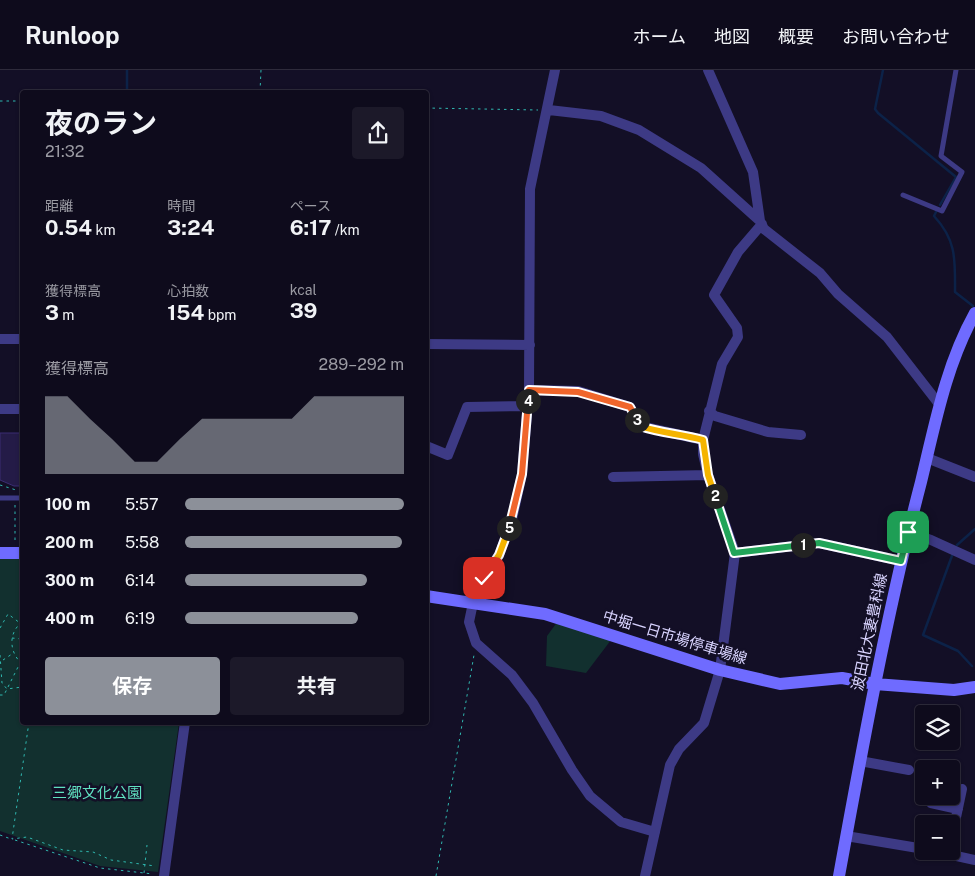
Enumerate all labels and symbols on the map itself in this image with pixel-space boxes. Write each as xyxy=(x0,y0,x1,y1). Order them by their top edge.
pin: 4 xyxy=(516,388,540,414)
pin: 3 xyxy=(624,408,650,432)
pin: 2 xyxy=(702,484,728,508)
pin xyxy=(887,511,929,553)
pin: 5 xyxy=(496,516,522,540)
pin: 1 xyxy=(790,532,816,558)
pin xyxy=(463,557,505,599)
street label: 波田北大妻豊科線 xyxy=(848,572,890,692)
street label: 中堀一日市場停車場線 xyxy=(601,607,749,667)
park label: 三郷文化公園 xyxy=(52,784,142,801)

